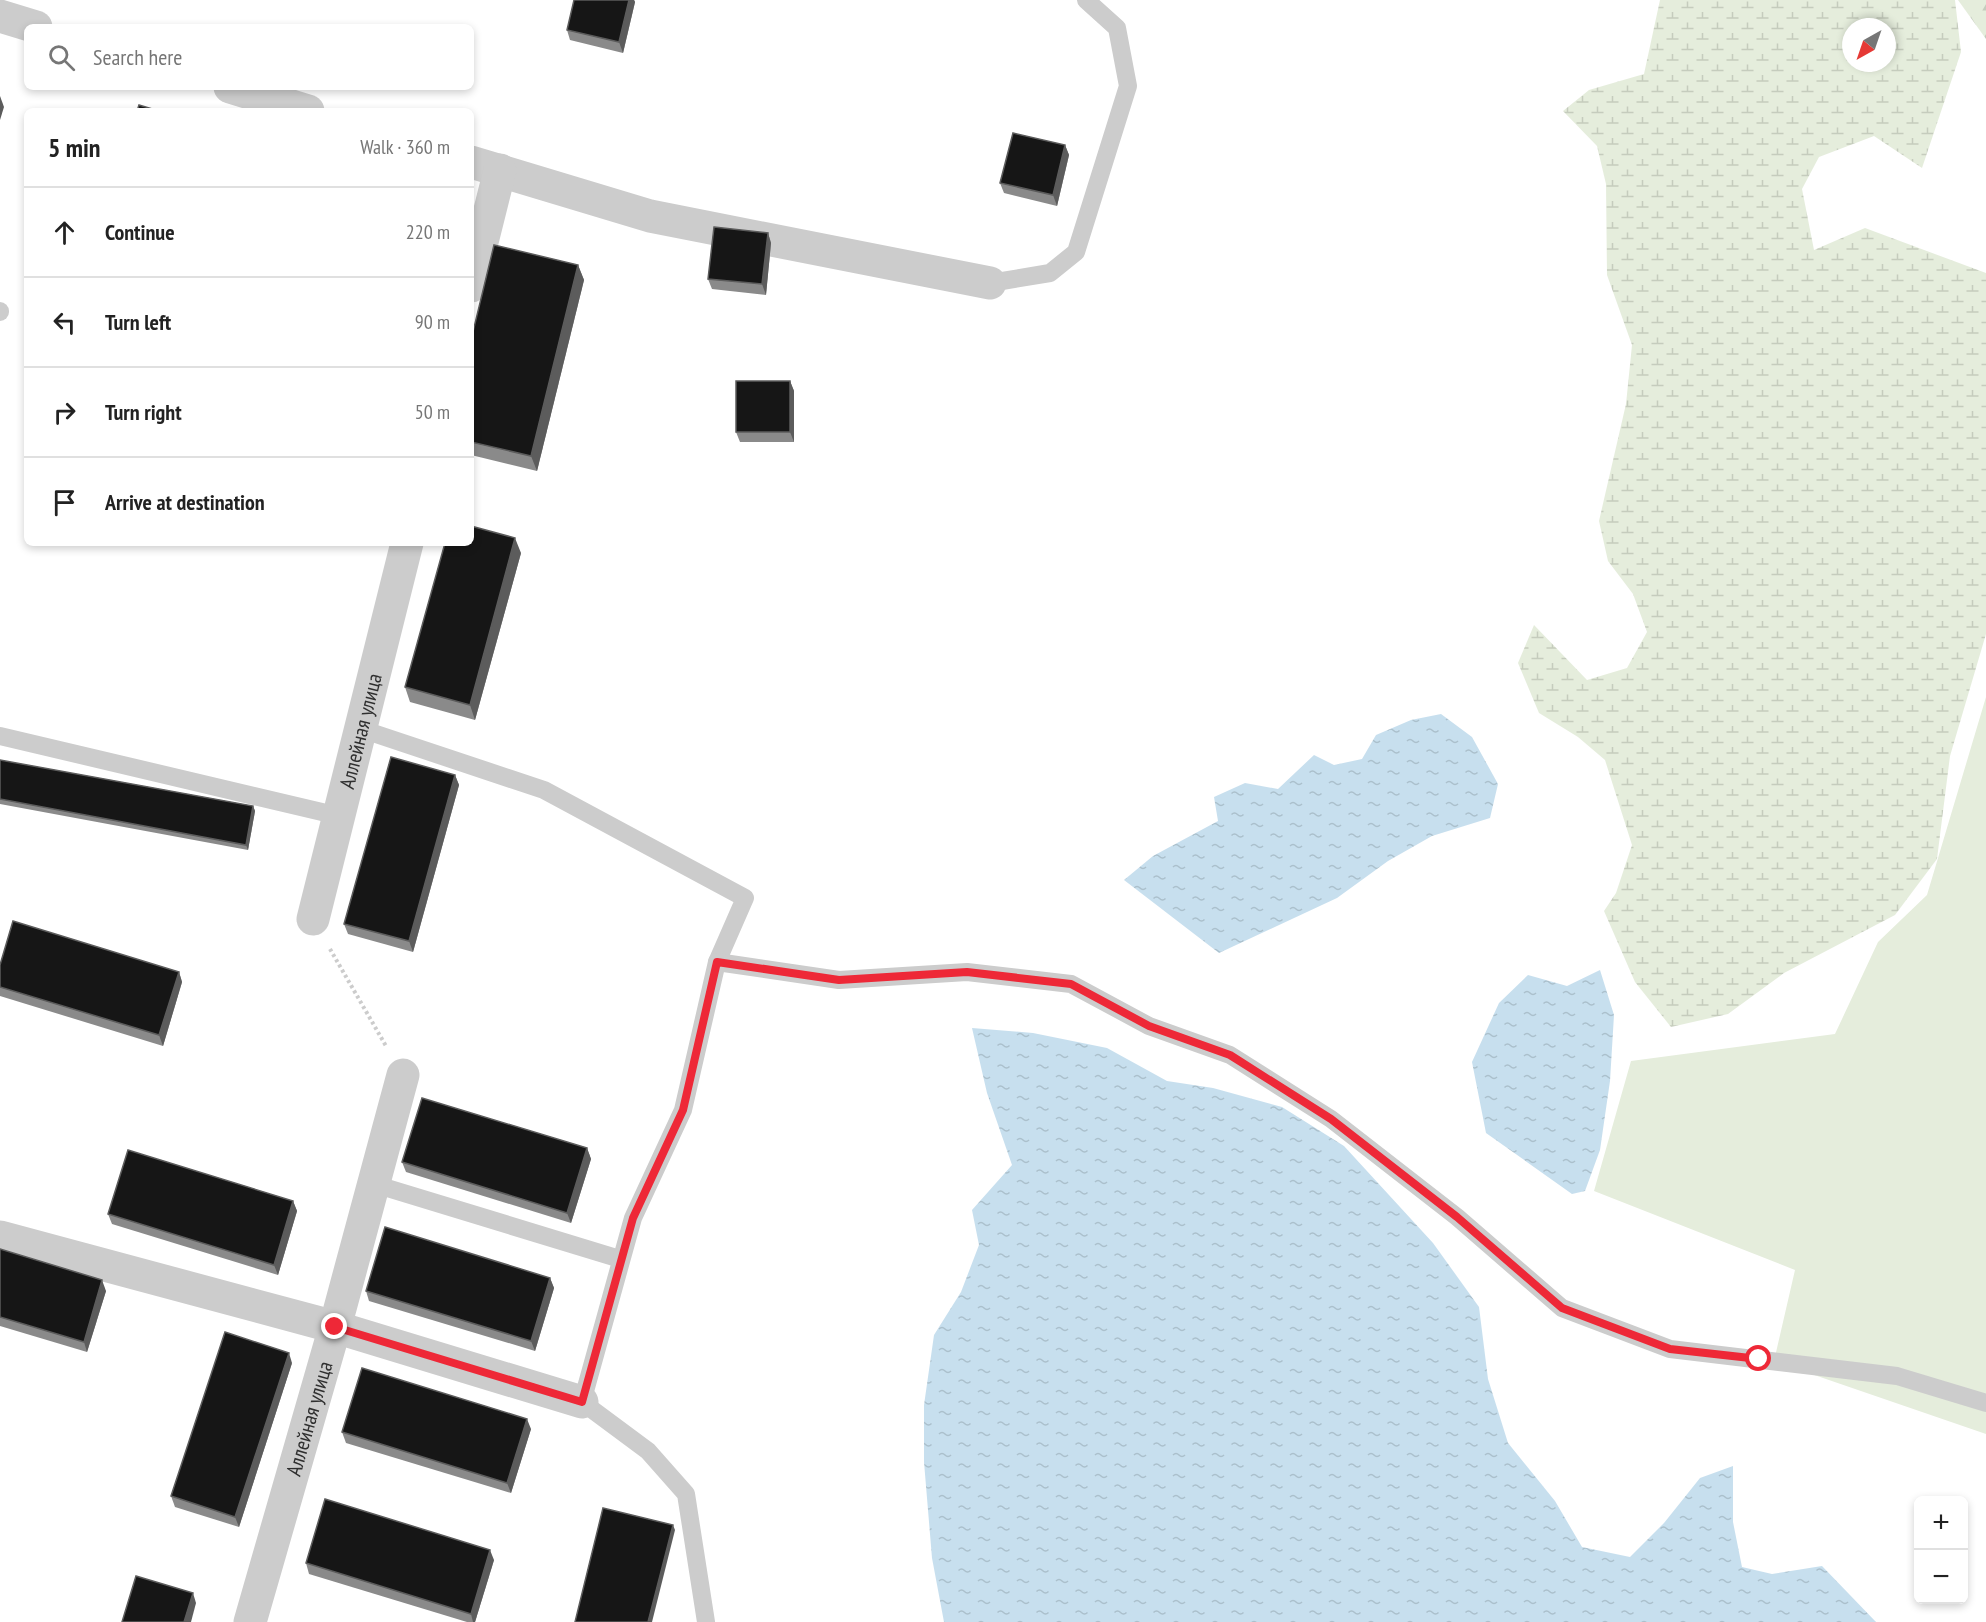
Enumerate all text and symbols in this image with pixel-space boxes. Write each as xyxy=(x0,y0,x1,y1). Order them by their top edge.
north arrow xyxy=(1842,18,1896,72)
search box xyxy=(24,24,474,90)
icon: search xyxy=(45,41,78,74)
text: Search here xyxy=(93,43,182,71)
text: 5 min xyxy=(48,131,101,164)
text: Walk · 360 m xyxy=(360,134,450,160)
icon: ahead xyxy=(48,216,81,249)
text: Continue xyxy=(105,218,175,246)
text: 220 m xyxy=(406,219,450,245)
icon: left xyxy=(48,306,81,339)
text: Turn left xyxy=(105,308,171,336)
text: 90 m xyxy=(415,309,450,335)
icon: right xyxy=(48,396,81,429)
text: Turn right xyxy=(105,398,182,426)
text: 50 m xyxy=(415,399,450,425)
icon: arrive xyxy=(48,486,81,519)
text: Arrive at destination xyxy=(105,488,265,516)
street label: Аллейная улица xyxy=(333,670,387,791)
route end xyxy=(321,1313,347,1339)
route start xyxy=(1745,1345,1771,1371)
street label: Аллейная улица xyxy=(279,1358,338,1479)
map controls xyxy=(1914,1496,1968,1604)
button: + xyxy=(1914,1496,1968,1550)
button: − xyxy=(1914,1550,1968,1604)

